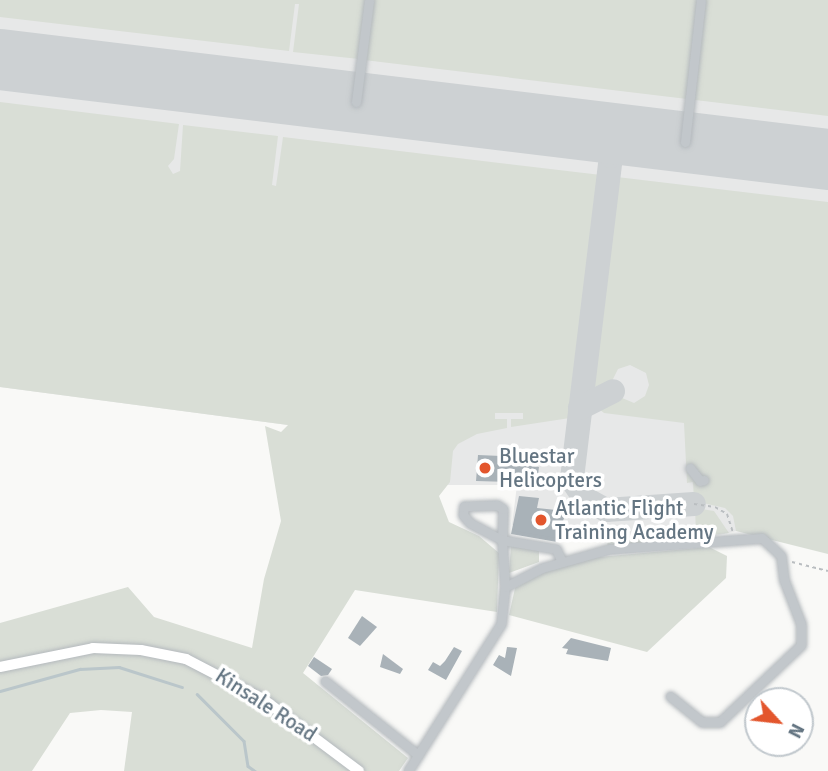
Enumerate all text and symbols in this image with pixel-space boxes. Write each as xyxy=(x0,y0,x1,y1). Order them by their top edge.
place label: Bluestar Helicopters xyxy=(499,443,602,493)
marker: Bluestar Helicopters xyxy=(477,460,493,476)
place label: Atlantic Flight Training Academy xyxy=(555,495,714,545)
marker: Atlantic Flight Training Academy xyxy=(533,512,549,528)
street label: Kinsale Road xyxy=(211,663,321,747)
north arrow xyxy=(744,687,814,757)
text: N xyxy=(782,719,810,742)

